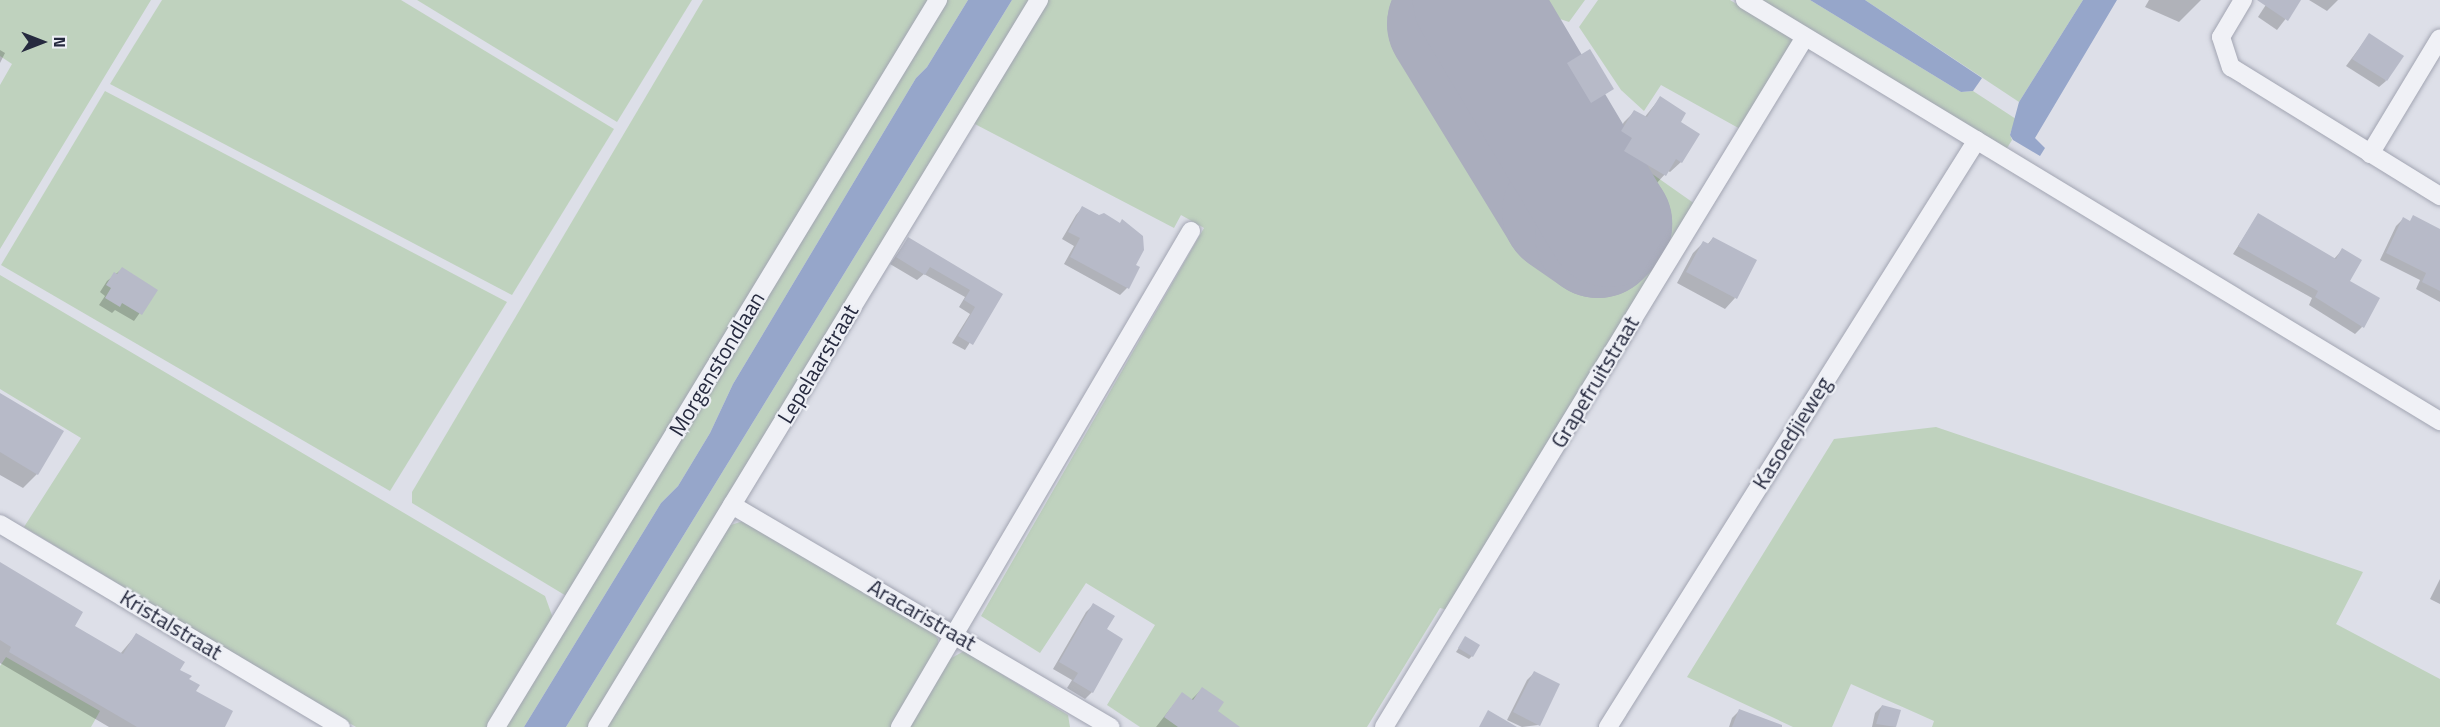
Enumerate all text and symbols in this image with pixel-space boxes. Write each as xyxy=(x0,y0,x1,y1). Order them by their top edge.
north arrow xyxy=(12,12,72,72)
text: N xyxy=(48,36,72,48)
street label: Morgenstondlaan xyxy=(664,287,770,441)
street label: Lepelaarstraat xyxy=(772,300,864,428)
street label: Grapefruitstraat xyxy=(1545,311,1645,453)
street label: Kasoedjieweg xyxy=(1747,372,1837,494)
street label: Aracaristraat xyxy=(863,574,981,656)
street label: Kristalstraat xyxy=(115,584,227,666)

